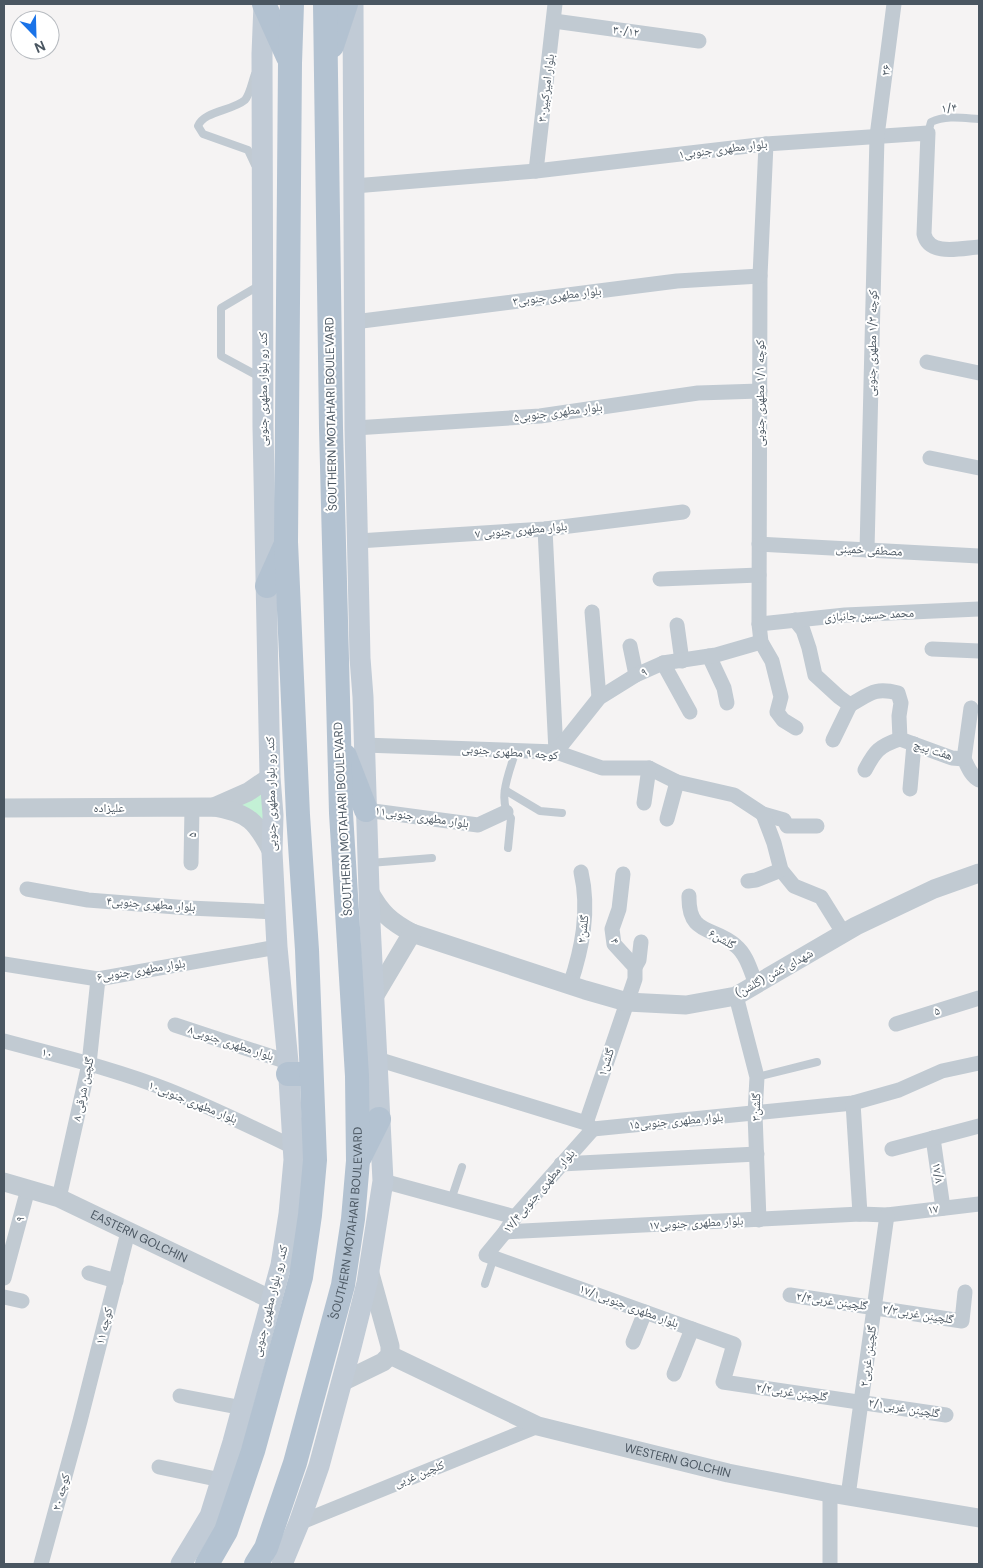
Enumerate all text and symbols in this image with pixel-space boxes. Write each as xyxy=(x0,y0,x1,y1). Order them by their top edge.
north arrow xyxy=(10,10,60,60)
street label: ۳۰/۱۲ xyxy=(612,21,640,41)
text: N xyxy=(32,37,48,57)
street label: بلوار امیرکبیر۳۰ xyxy=(534,53,558,123)
street label: ۳۶ xyxy=(877,64,895,76)
street label: ۱/۴ xyxy=(941,99,957,117)
street label: ۱بلوار مطهری جنوبی xyxy=(678,136,768,162)
street label: بلوار مطهری جنوبی۳ xyxy=(512,283,602,309)
street label: کوچه ۱/۳ مطهری جنوبی xyxy=(863,289,881,397)
street label: ُSOUTHERN MOTAHARI BOULEVARD xyxy=(321,317,341,511)
street label: کند رو بلوار مطهری جنوبی xyxy=(255,332,271,446)
street label: کوچه ۱/۱ مطهری جنوبی xyxy=(752,340,768,446)
street label: ۵بلوار مطهری جنوبی xyxy=(513,399,603,425)
street label: ۷ بلوار مطهری جنوبی xyxy=(474,518,568,542)
street label: مصطفی خمینی xyxy=(835,540,903,560)
street label: محمد حسین جانبازی xyxy=(824,605,914,625)
street label: ۹ xyxy=(638,664,650,680)
street label: ُSOUTHERN MOTAHARI BOULEVARD xyxy=(330,722,356,916)
street label: هفت پیچ xyxy=(911,736,955,764)
street label: کند رو بلوار مطهری جنوبی xyxy=(262,737,280,851)
street label: کوچه ۹ مطهری جنوبی xyxy=(461,741,559,763)
street label: علیزاده xyxy=(94,800,124,816)
street label: بلوار مطهری جنوبی۱۱ xyxy=(374,802,470,832)
street label: ۵ xyxy=(184,832,200,838)
street label: بلوار مطهری جنوبی۴ xyxy=(106,893,196,915)
street label: گلشن۲ xyxy=(574,914,592,944)
street label: گلشن۶ xyxy=(706,925,738,953)
street label: ۴ xyxy=(607,936,623,946)
street label: شهدای کشن (گلشن) xyxy=(732,945,816,1001)
street label: بلوار مطهری جنوبی۶ xyxy=(96,955,186,985)
street label: ۵ xyxy=(932,1003,942,1019)
street label: ۸بلوار مطهری جنوبی xyxy=(186,1022,276,1064)
street label: ۱۰ xyxy=(40,1044,54,1062)
street label: گلشن۱ xyxy=(594,1046,618,1078)
street label: ۸ گلچین شرقی xyxy=(68,1056,98,1122)
street label: بلوار مطهری جنوبی۱۰ xyxy=(146,1077,240,1127)
street label: گلشن۳ xyxy=(748,1093,764,1121)
street label: بلوار مطهری جنوبی۱۵ xyxy=(628,1109,724,1133)
street label: ُSOUTHERN MOTAHARI BOULEVARD xyxy=(326,1127,366,1321)
street label: بلوار مطهری جنوبی۱۷/۴ xyxy=(499,1146,579,1236)
street label: ۱۷/۸ xyxy=(929,1162,947,1185)
street label: ۱۷ xyxy=(927,1200,940,1218)
street label: EASTERN GOLCHIN xyxy=(88,1206,190,1266)
street label: بلوار مطهری جنوبی۱۷ xyxy=(648,1213,744,1233)
street label: ۹ xyxy=(12,1214,28,1224)
street label: کند رو بلوار مطهری جنوبی xyxy=(248,1243,292,1359)
street label: بلوار مطهری جنوبی۱۷/۱ xyxy=(577,1281,681,1331)
street label: گلچینن غربی۲/۴ xyxy=(795,1288,869,1314)
street label: گلچینن غربی۲/۳ xyxy=(881,1300,955,1328)
street label: کوچه ۱۱ xyxy=(92,1306,116,1346)
street label: گلچینن غربی۲ xyxy=(856,1324,880,1388)
street label: گلچینن غربی۲/۲ xyxy=(755,1379,829,1405)
street label: گلچینن غربی۲/۱ xyxy=(867,1394,941,1422)
street label: WESTERN GOLCHIN xyxy=(623,1440,733,1481)
street label: کلچین غربی xyxy=(391,1457,447,1491)
street label: کوچه ۲۰ xyxy=(48,1472,74,1512)

